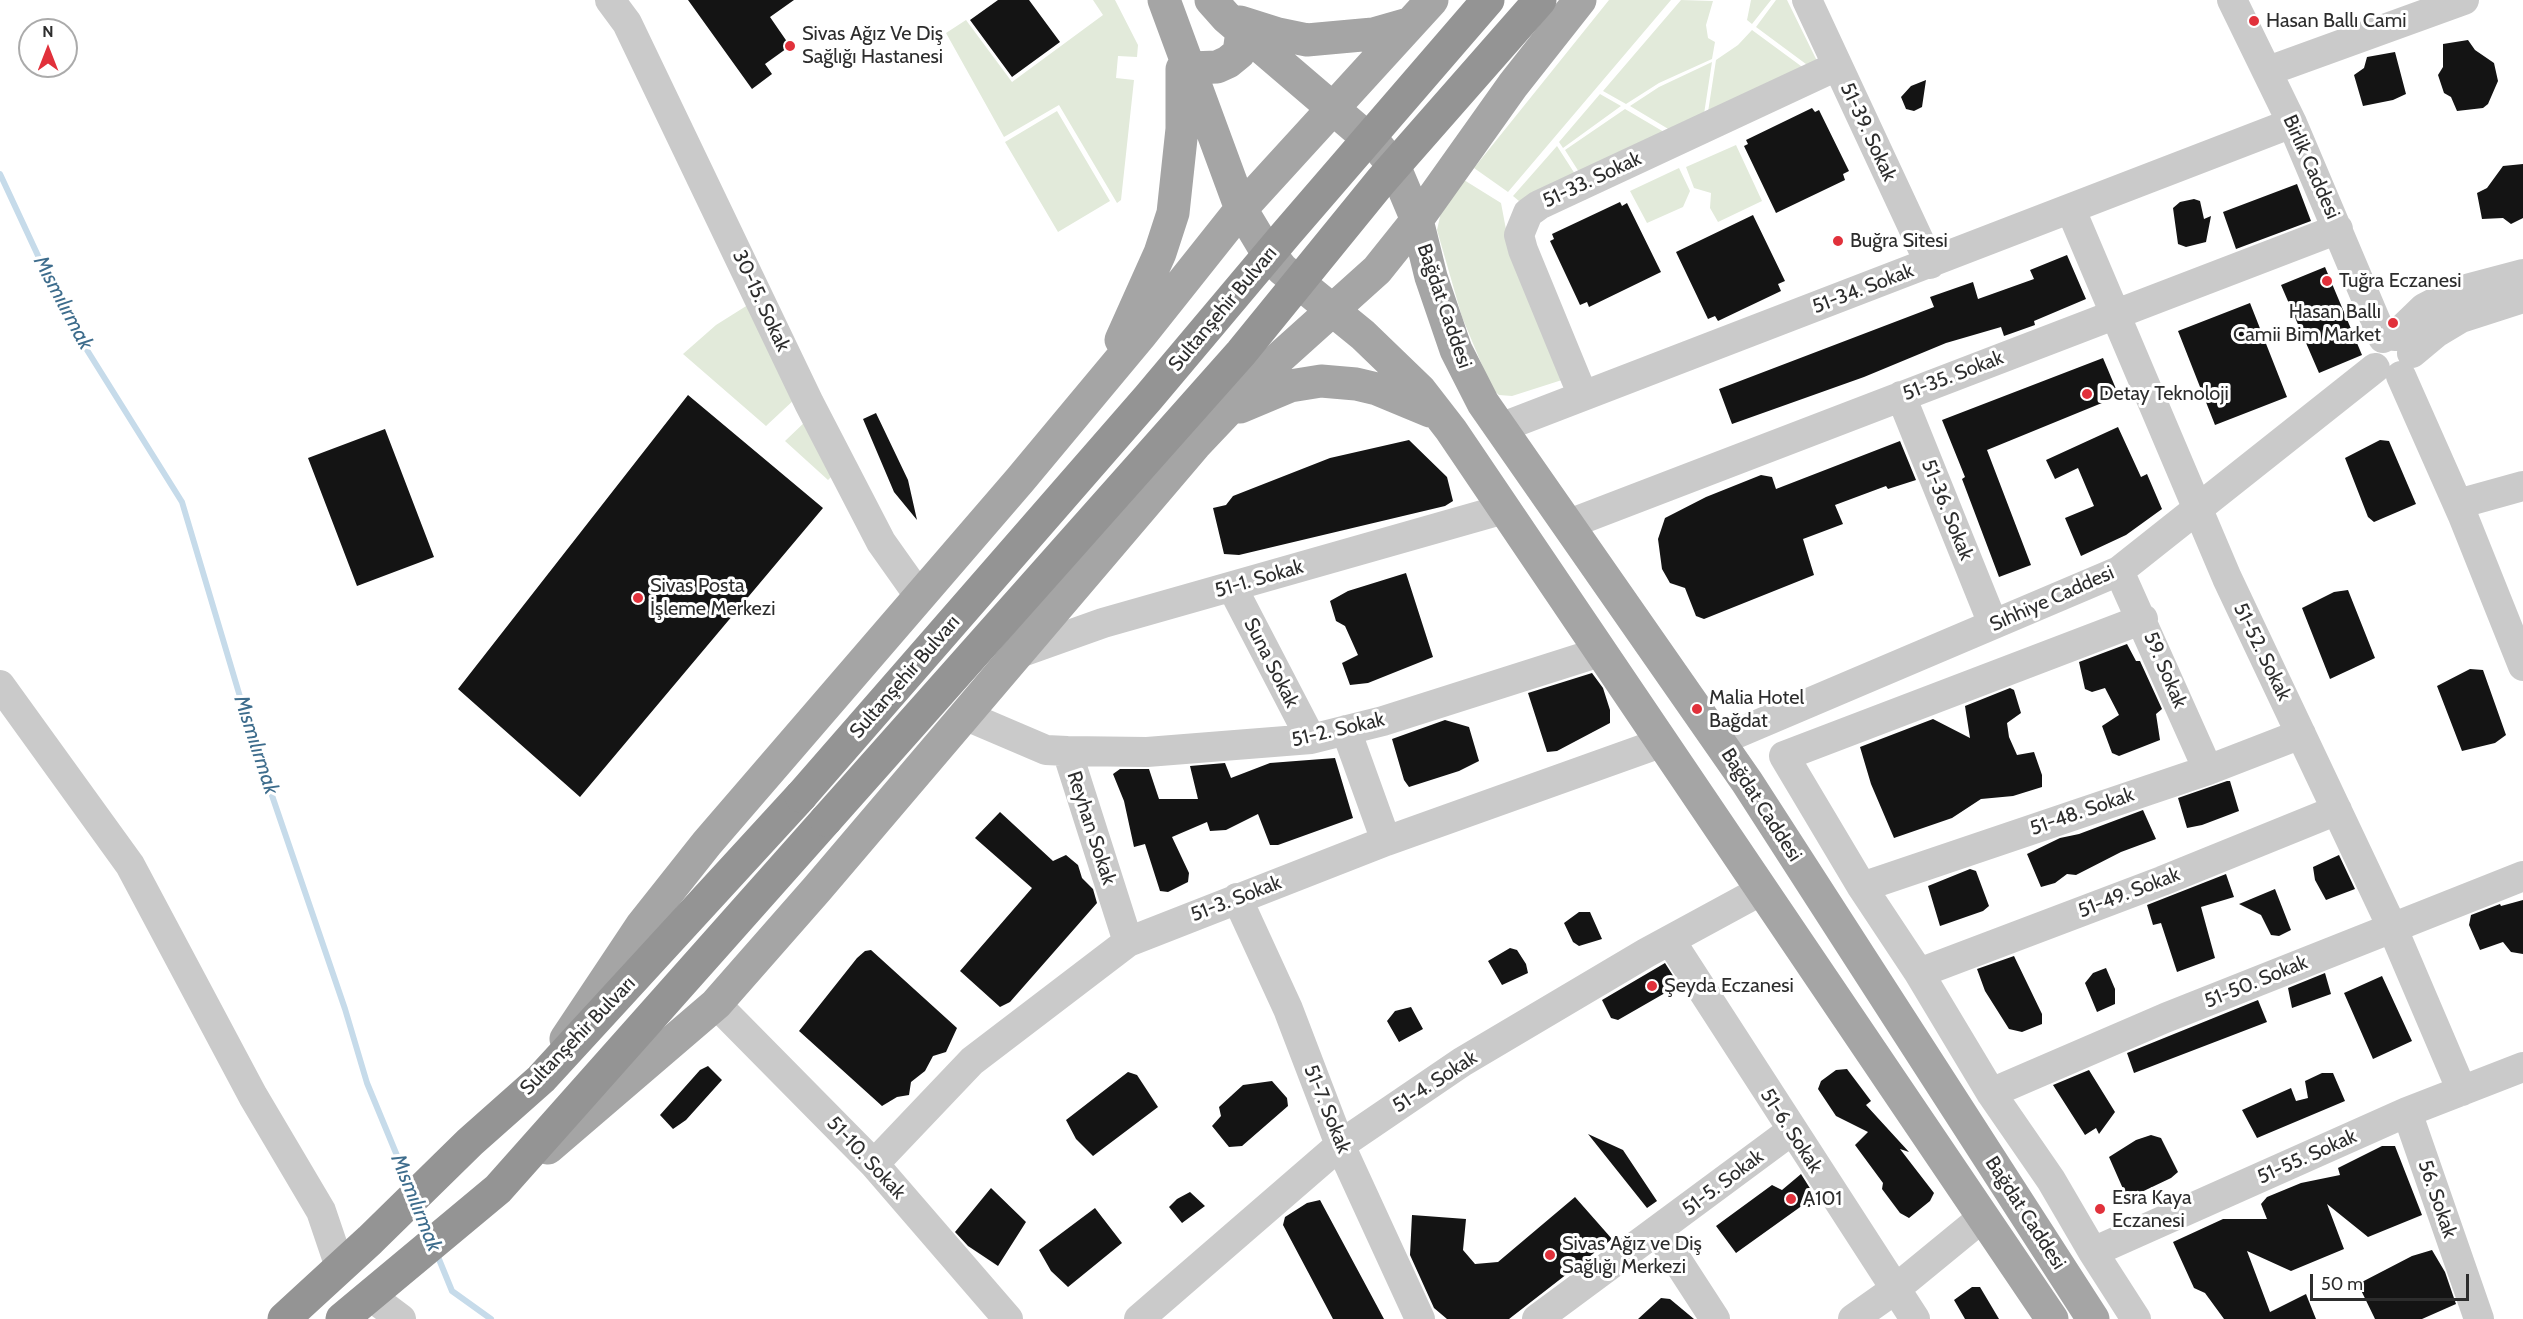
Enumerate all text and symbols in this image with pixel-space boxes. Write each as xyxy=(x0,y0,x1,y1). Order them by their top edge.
place label: Hasan Ballı Cami xyxy=(2266,9,2406,33)
marker: Hasan Ballı Cami xyxy=(2247,14,2261,28)
north arrow xyxy=(18,18,78,78)
text: N xyxy=(42,22,54,41)
place label: Sivas Ağız Ve Diş Sağlığı Hastanesi xyxy=(802,22,943,69)
marker: Sivas Ağız Ve Diş Sağlığı Hastanesi xyxy=(783,39,797,53)
street label: 51-39. Sokak xyxy=(1835,79,1901,185)
street label: Birlik Caddesi xyxy=(2277,111,2345,223)
street label: 51-33. Sokak xyxy=(1539,147,1645,213)
place label: Buğra Sitesi xyxy=(1850,229,1948,253)
marker: Buğra Sitesi xyxy=(1831,234,1845,248)
street label: Bağdat Caddesi xyxy=(1411,241,1477,371)
street label: Sultanşehir Bulvarı xyxy=(1164,242,1282,376)
street label: 30-15. Sokak xyxy=(727,247,795,355)
water label: Mısmılırmak xyxy=(28,252,98,354)
street label: 51-34. Sokak xyxy=(1809,259,1917,319)
place label: Tuğra Eczanesi xyxy=(2339,269,2461,293)
marker: Tuğra Eczanesi xyxy=(2320,274,2334,288)
place label: Hasan Ballı Camii Bim Market xyxy=(2233,300,2381,347)
marker: Hasan Ballı Camii Bim Market xyxy=(2386,316,2400,330)
street label: 51-35. Sokak xyxy=(1899,346,2007,406)
place label: Detay Teknoloji xyxy=(2099,382,2229,406)
marker: Detay Teknoloji xyxy=(2080,387,2094,401)
street label: 51-36. Sokak xyxy=(1916,456,1978,564)
street label: 51-1. Sokak xyxy=(1212,555,1306,603)
street label: Sıhhiye Caddesi xyxy=(1986,561,2118,637)
place label: Sivas Posta İşleme Merkezi xyxy=(650,574,775,621)
marker: Sivas Posta İşleme Merkezi xyxy=(631,591,645,605)
street label: 51-52. Sokak xyxy=(2228,599,2296,705)
street label: Sultanşehir Bulvarı xyxy=(845,610,965,744)
street label: Suna Sokak xyxy=(1238,614,1304,712)
street label: 59. Sokak xyxy=(2138,628,2192,712)
place label: Malia Hotel Bağdat xyxy=(1709,686,1804,733)
water label: Mısmılırmak xyxy=(228,692,284,798)
marker: Malia Hotel Bağdat xyxy=(1690,702,1704,716)
street label: 51-2. Sokak xyxy=(1289,708,1387,752)
street label: Bağdat Caddesi xyxy=(1716,744,1806,866)
street label: Reyhan Sokak xyxy=(1061,768,1121,888)
street label: 51-48. Sokak xyxy=(2027,783,2137,841)
street label: 51-49. Sokak xyxy=(2075,863,2183,923)
street label: 51-3. Sokak xyxy=(1187,871,1285,927)
street label: 51-50. Sokak xyxy=(2201,950,2311,1014)
street label: Sultanşehir Bulvarı xyxy=(515,972,641,1100)
place label: Şeyda Eczanesi xyxy=(1664,974,1794,998)
marker: Şeyda Eczanesi xyxy=(1645,979,1659,993)
street label: 51-4. Sokak xyxy=(1388,1046,1482,1118)
street label: 51-7. Sokak xyxy=(1298,1061,1356,1157)
street label: 51-6. Sokak xyxy=(1755,1084,1827,1178)
street label: 51-10. Sokak xyxy=(822,1112,910,1204)
street label: 51-55. Sokak xyxy=(2254,1124,2360,1190)
street label: 51-5. Sokak xyxy=(1678,1145,1768,1221)
water label: Mısmılırmak xyxy=(385,1151,447,1255)
street label: Bağdat Caddesi xyxy=(1980,1152,2070,1274)
street label: 56. Sokak xyxy=(2412,1157,2462,1241)
place label: Esra Kaya Eczanesi xyxy=(2112,1186,2192,1233)
place label: A101 xyxy=(1803,1187,1842,1211)
marker: A101 xyxy=(1784,1192,1798,1206)
marker: Esra Kaya Eczanesi xyxy=(2093,1202,2107,1216)
place label: Sivas Ağız ve Diş Sağlığı Merkezi xyxy=(1562,1232,1702,1279)
marker: Sivas Ağız ve Diş Sağlığı Merkezi xyxy=(1543,1248,1557,1262)
scale bar xyxy=(2313,1262,2472,1300)
text: 50 m xyxy=(2321,1273,2363,1295)

